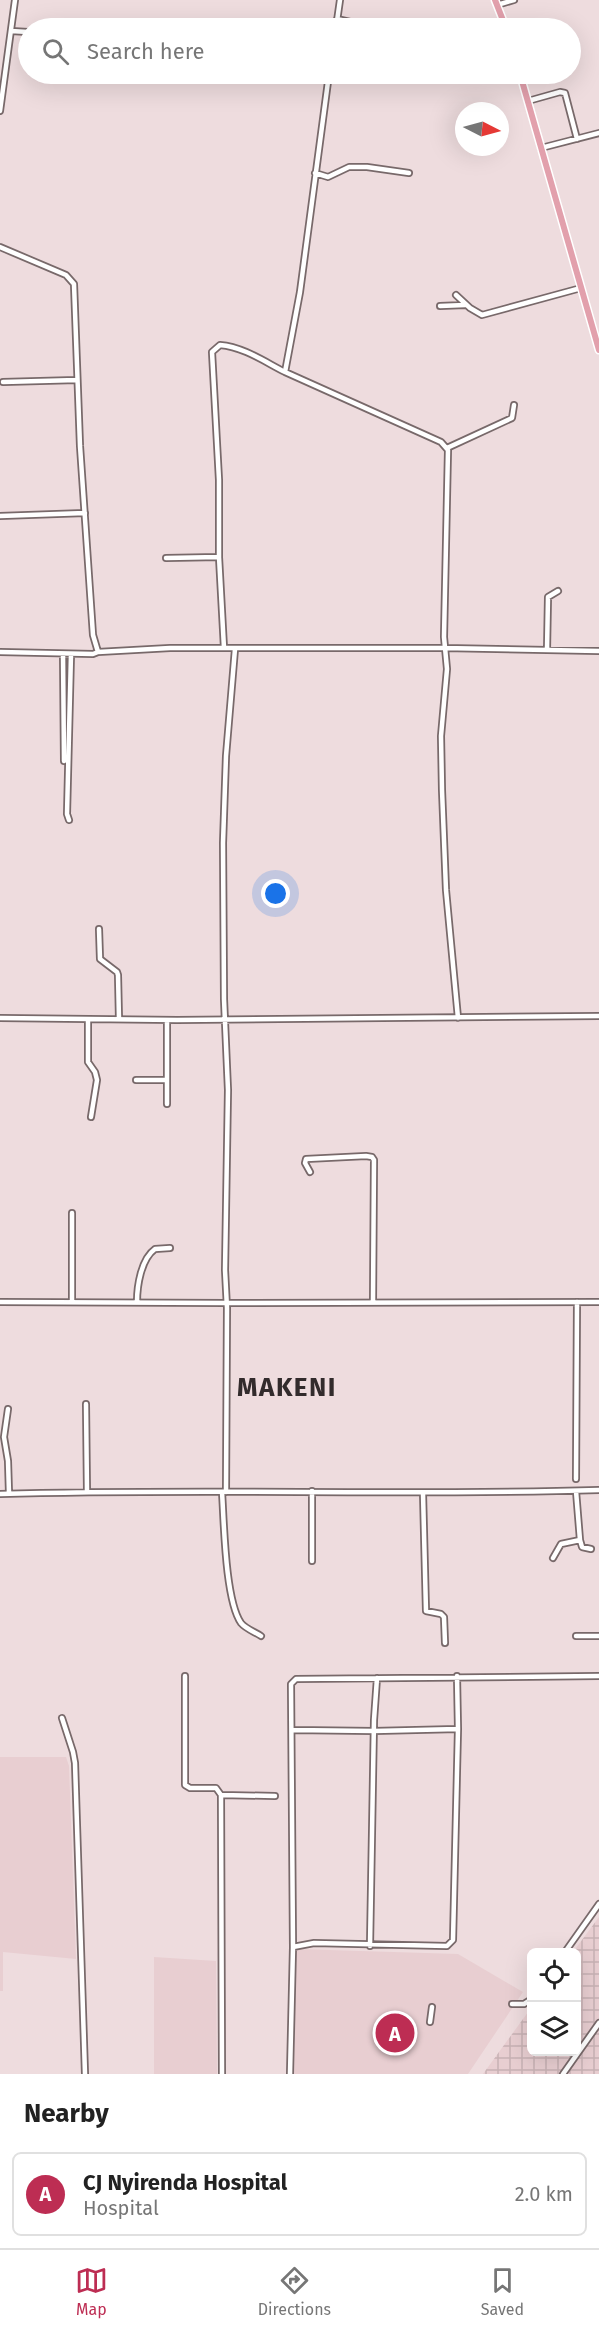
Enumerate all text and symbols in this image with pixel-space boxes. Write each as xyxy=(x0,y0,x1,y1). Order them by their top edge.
search box xyxy=(18,18,581,84)
icon: search xyxy=(39,35,72,68)
text: Search here xyxy=(87,38,205,65)
north arrow xyxy=(455,102,509,156)
your location xyxy=(261,879,290,908)
district label: MAKENI xyxy=(237,1372,337,1403)
map controls xyxy=(527,1948,581,2056)
button: locate xyxy=(527,1948,581,2002)
button: layers xyxy=(527,2002,581,2056)
pin: A xyxy=(376,2010,414,2056)
text: Nearby xyxy=(24,2098,109,2129)
text: CJ Nyirenda Hospital xyxy=(83,2169,287,2196)
text: A xyxy=(40,2182,51,2206)
text: 2.0 km xyxy=(515,2182,573,2206)
text: Hospital xyxy=(83,2196,159,2220)
tab: Map xyxy=(75,2264,108,2319)
tab: Directions xyxy=(258,2264,331,2319)
tab: Saved xyxy=(481,2264,524,2319)

